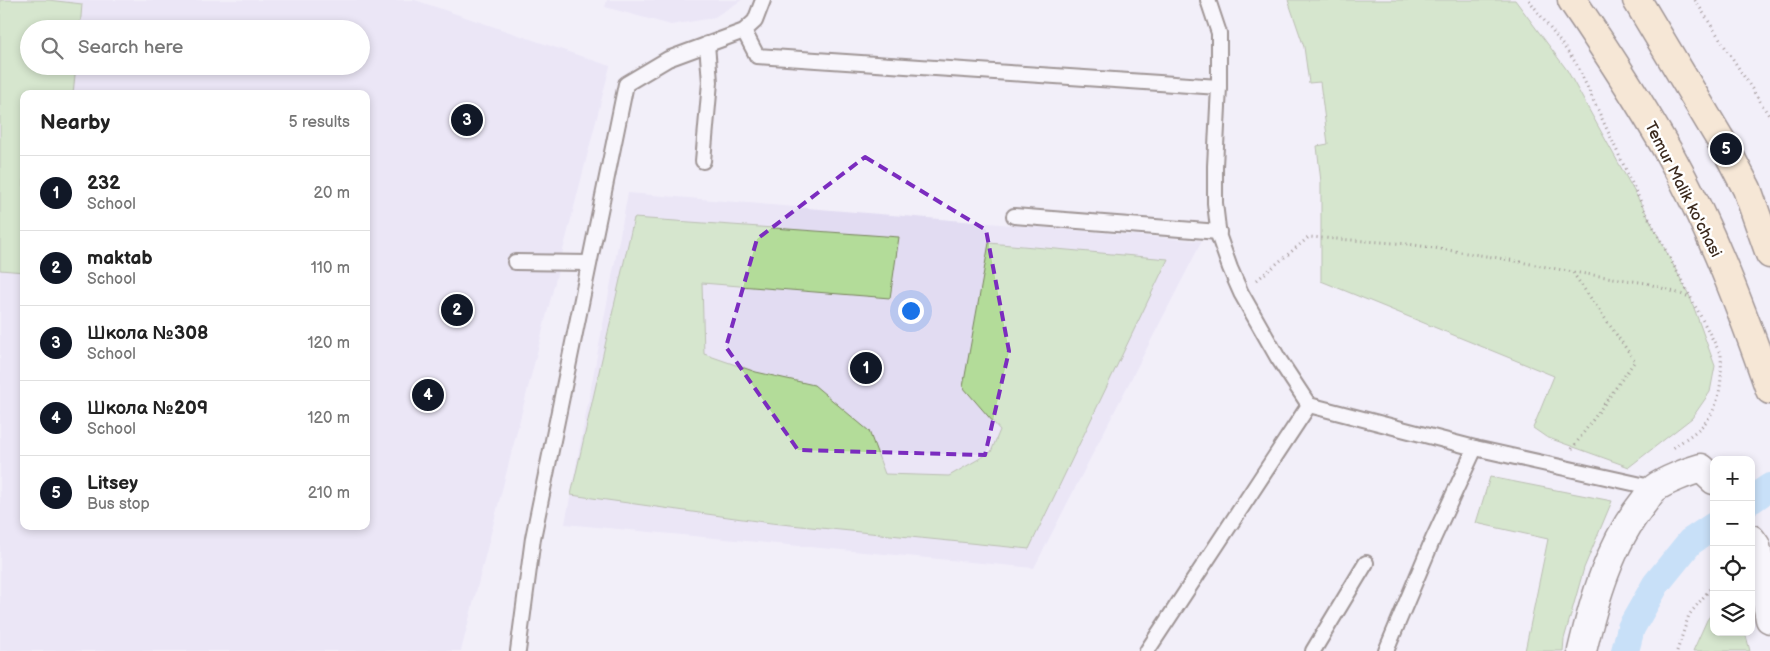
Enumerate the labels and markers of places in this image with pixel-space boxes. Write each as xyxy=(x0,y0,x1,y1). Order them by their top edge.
pin: 3 xyxy=(451,101,483,139)
pin: 5 xyxy=(1710,130,1742,168)
pin: 2 xyxy=(441,291,473,329)
pin: 1 xyxy=(850,349,882,387)
pin: 4 xyxy=(412,376,444,414)

